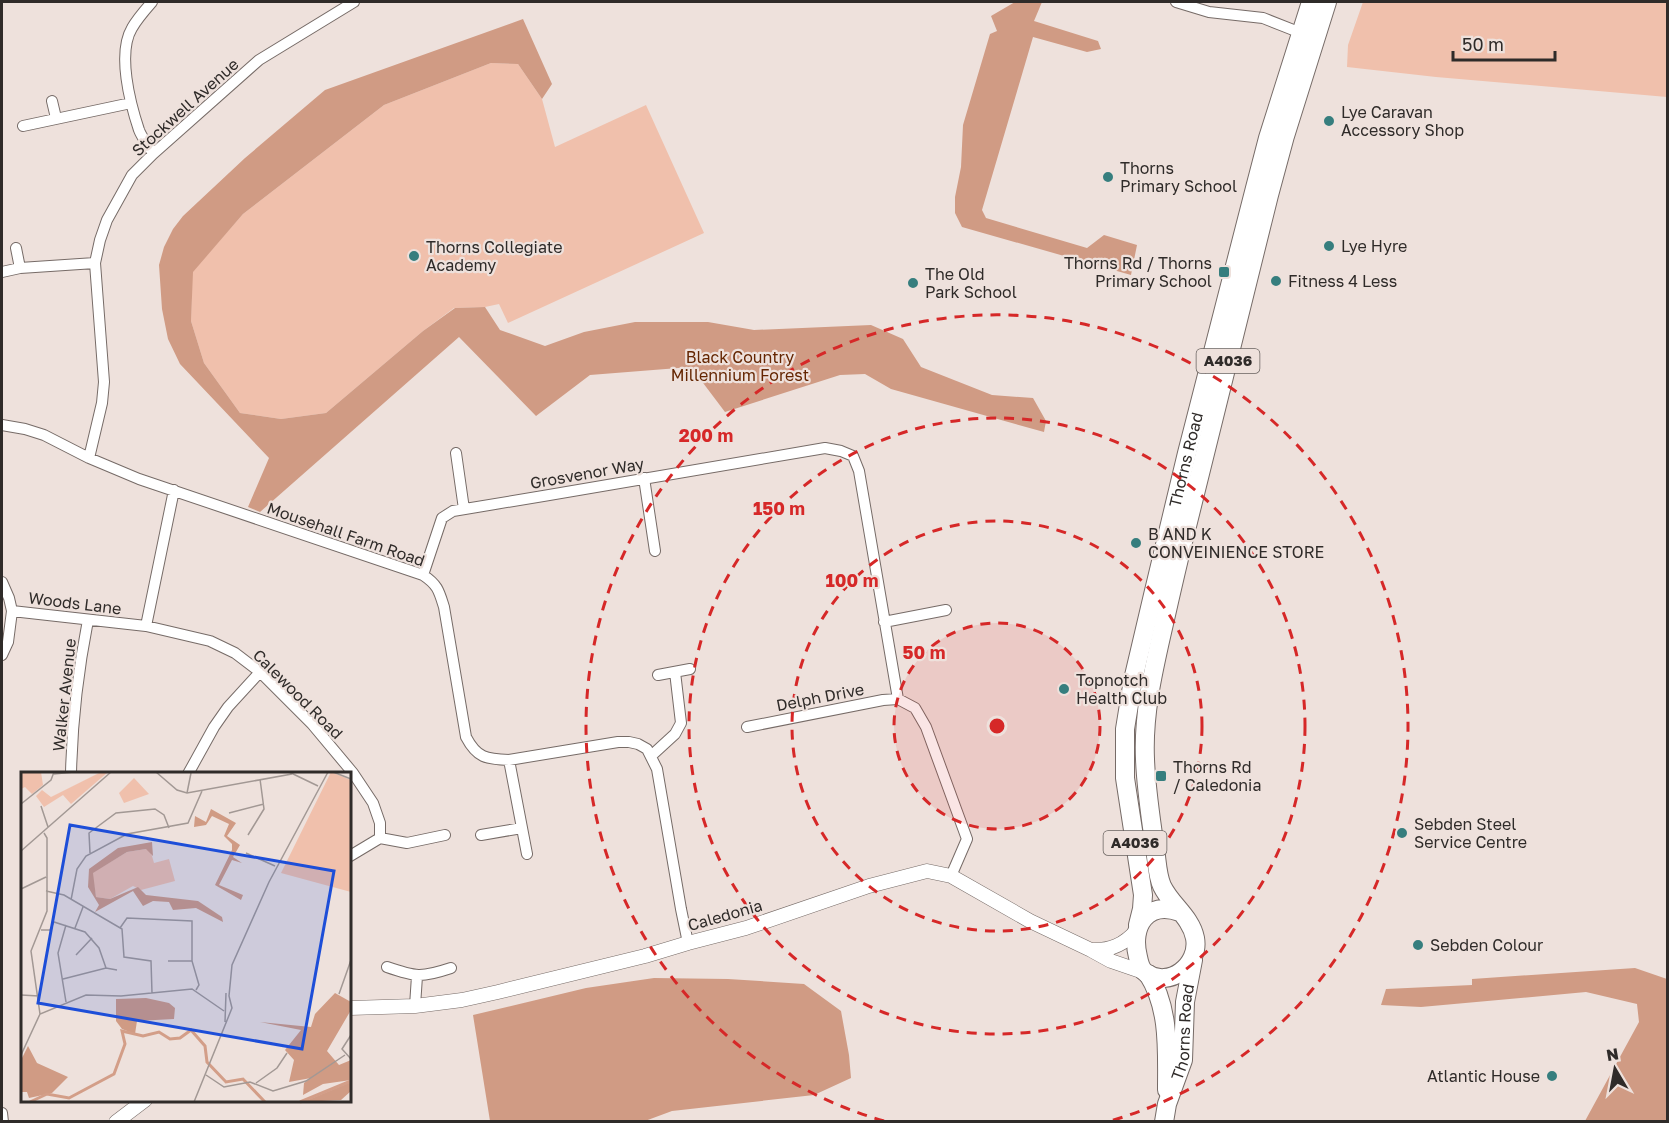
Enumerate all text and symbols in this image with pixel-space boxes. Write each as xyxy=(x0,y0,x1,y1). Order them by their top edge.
scale bar xyxy=(1453,24,1555,62)
text: 50 m xyxy=(1462,33,1504,55)
street label: Stockwell Avenue xyxy=(128,54,242,160)
place label: Lye Caravan Accessory Shop xyxy=(1341,102,1464,140)
marker: Lye Caravan Accessory Shop xyxy=(1322,114,1336,128)
place label: Thorns Primary School xyxy=(1120,158,1237,196)
marker: Thorns Primary School xyxy=(1101,170,1115,184)
place label: Lye Hyre xyxy=(1341,236,1407,256)
place label: Thorns Collegiate Academy xyxy=(426,237,562,275)
marker: Lye Hyre xyxy=(1322,239,1336,253)
marker: Thorns Collegiate Academy xyxy=(407,249,421,263)
place label: Thorns Rd / Thorns Primary School xyxy=(1064,253,1212,291)
place label: The Old Park School xyxy=(925,264,1017,302)
marker: Thorns Rd / Thorns Primary School xyxy=(1217,265,1231,279)
place label: Fitness 4 Less xyxy=(1288,271,1397,291)
marker: Fitness 4 Less xyxy=(1269,274,1283,288)
marker: The Old Park School xyxy=(906,276,920,290)
park label: Black Country Millennium Forest xyxy=(671,347,809,385)
road number: A4036 xyxy=(1196,349,1260,373)
street label: Thorns Road xyxy=(1164,410,1207,509)
text: 200 m xyxy=(679,424,733,446)
street label: Grosvenor Way xyxy=(528,453,646,493)
text: 150 m xyxy=(753,497,805,519)
street label: Mousehall Farm Road xyxy=(264,498,428,570)
place label: B AND K CONVEINIENCE STORE xyxy=(1148,524,1324,562)
marker: B AND K CONVEINIENCE STORE xyxy=(1129,536,1143,550)
text: 100 m xyxy=(826,569,878,591)
street label: Woods Lane xyxy=(27,587,123,619)
street label: Walker Avenue xyxy=(48,637,80,753)
text: 50 m xyxy=(903,641,945,663)
street label: Calewood Road xyxy=(249,645,347,743)
place label: Topnotch Health Club xyxy=(1076,670,1167,708)
street label: Delph Drive xyxy=(774,679,866,715)
marker: Topnotch Health Club xyxy=(1057,682,1071,696)
centre of rings xyxy=(987,716,1007,736)
place label: Thorns Rd / Caledonia xyxy=(1173,757,1261,795)
marker: Thorns Rd / Caledonia xyxy=(1154,769,1168,783)
inset map xyxy=(21,772,351,1102)
place label: Sebden Steel Service Centre xyxy=(1414,814,1527,852)
marker: Sebden Steel Service Centre xyxy=(1395,826,1409,840)
road number: A4036 xyxy=(1104,831,1166,855)
street label: Caledonia xyxy=(685,895,765,935)
place label: Sebden Colour xyxy=(1430,935,1543,955)
marker: Sebden Colour xyxy=(1411,938,1425,952)
street label: Thorns Road xyxy=(1167,982,1198,1083)
north arrow xyxy=(1585,1039,1645,1099)
text: N xyxy=(1605,1043,1620,1065)
place label: Atlantic House xyxy=(1427,1066,1540,1086)
marker: Atlantic House xyxy=(1545,1069,1559,1083)

